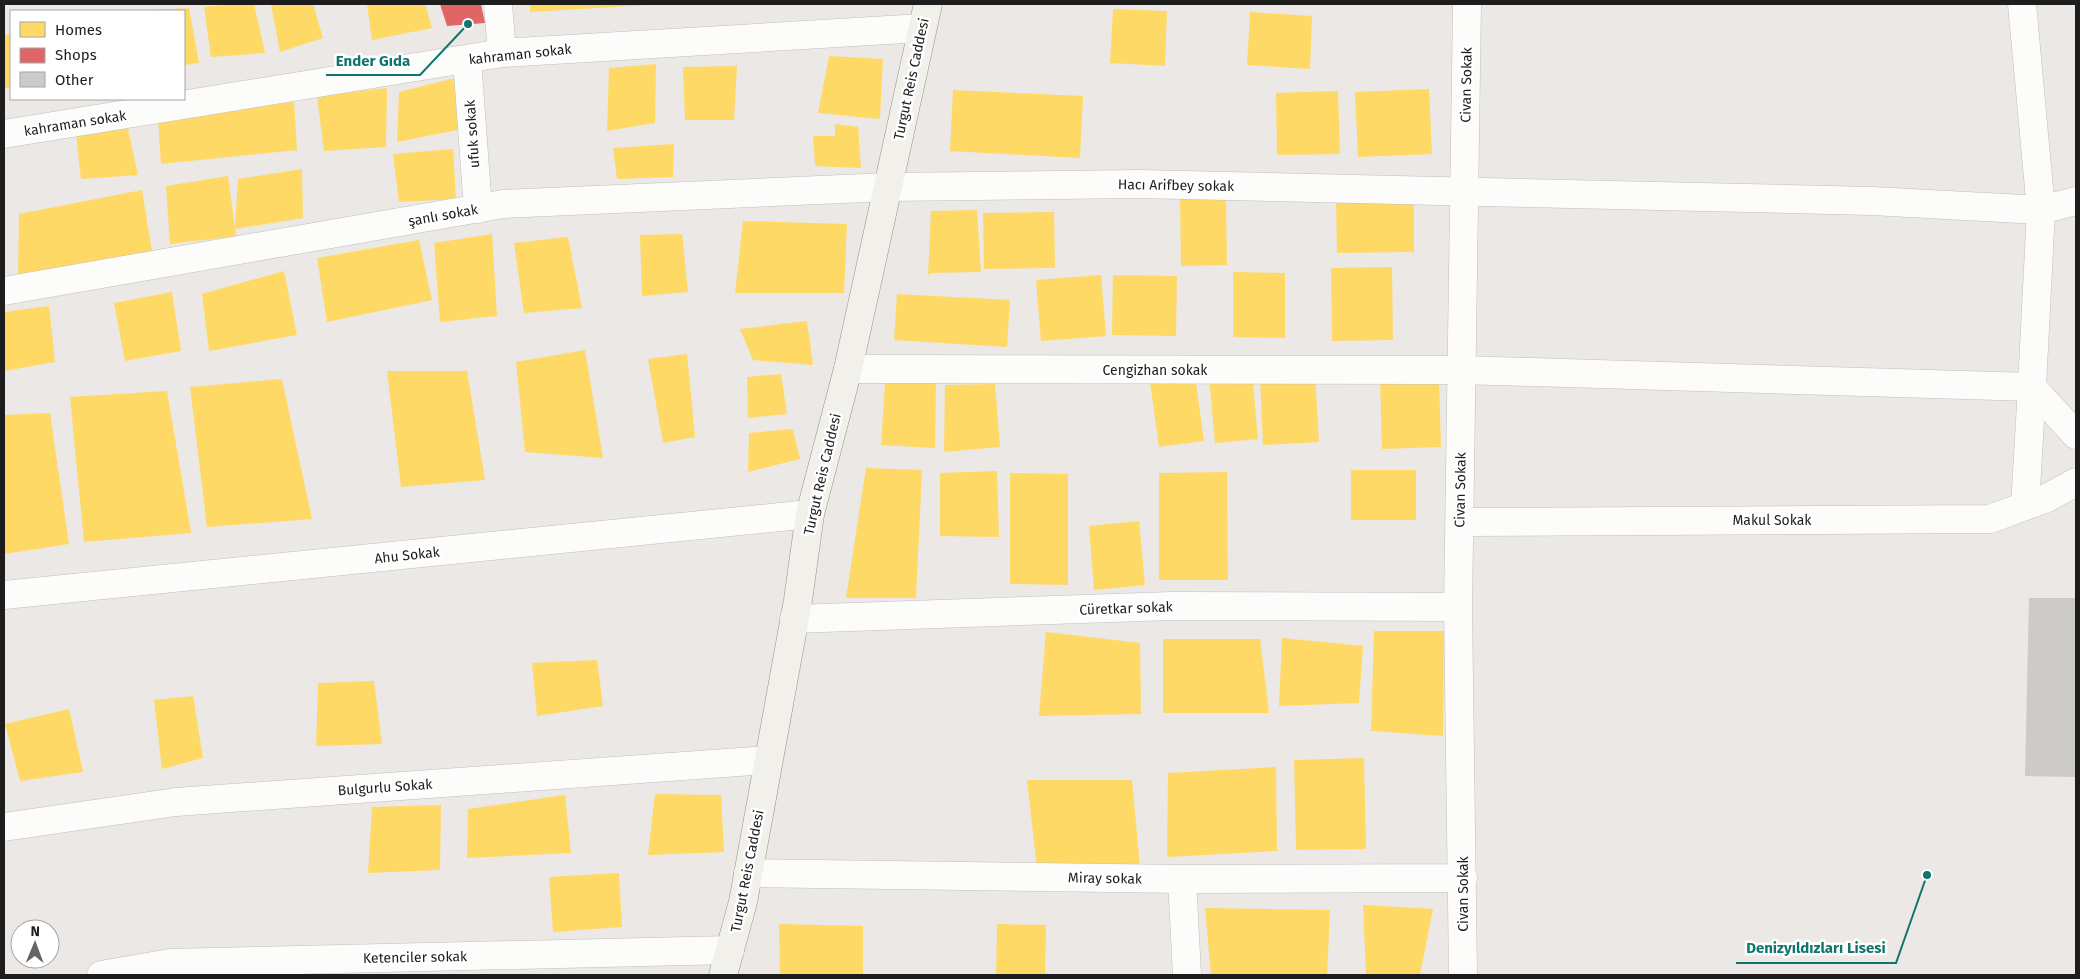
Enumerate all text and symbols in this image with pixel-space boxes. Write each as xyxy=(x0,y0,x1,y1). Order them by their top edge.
legend xyxy=(10,10,185,100)
street label: Turgut Reis Caddesi xyxy=(890,17,933,142)
text: Homes xyxy=(55,21,102,39)
street label: kahraman sokak xyxy=(468,41,573,68)
callout: Ender Gıda xyxy=(326,45,420,75)
text: Shops xyxy=(55,46,97,64)
street label: Civan Sokak xyxy=(1457,46,1476,123)
text: Ender Gıda xyxy=(336,52,410,70)
text: Other xyxy=(55,71,94,89)
street label: ufuk sokak xyxy=(462,98,483,169)
street label: kahraman sokak xyxy=(23,107,128,140)
street label: Hacı Arifbey sokak xyxy=(1118,176,1235,195)
street label: şanlı sokak xyxy=(407,201,480,230)
street label: Cengizhan sokak xyxy=(1103,362,1208,379)
street label: Turgut Reis Caddesi xyxy=(800,412,845,537)
street label: Civan Sokak xyxy=(1451,451,1470,528)
street label: Makul Sokak xyxy=(1732,512,1812,529)
street label: Ahu Sokak xyxy=(374,544,441,567)
street label: Cüretkar sokak xyxy=(1079,598,1174,619)
street label: Bulgurlu Sokak xyxy=(337,776,434,799)
street label: Turgut Reis Caddesi xyxy=(727,808,768,934)
street label: Civan Sokak xyxy=(1455,855,1472,932)
street label: Miray sokak xyxy=(1068,869,1143,888)
north arrow xyxy=(10,919,60,969)
text: N xyxy=(30,923,40,940)
callout: Denizyıldızları Lisesi xyxy=(1736,933,1896,963)
text: Denizyıldızları Lisesi xyxy=(1746,939,1886,957)
street label: Ketenciler sokak xyxy=(363,948,468,967)

